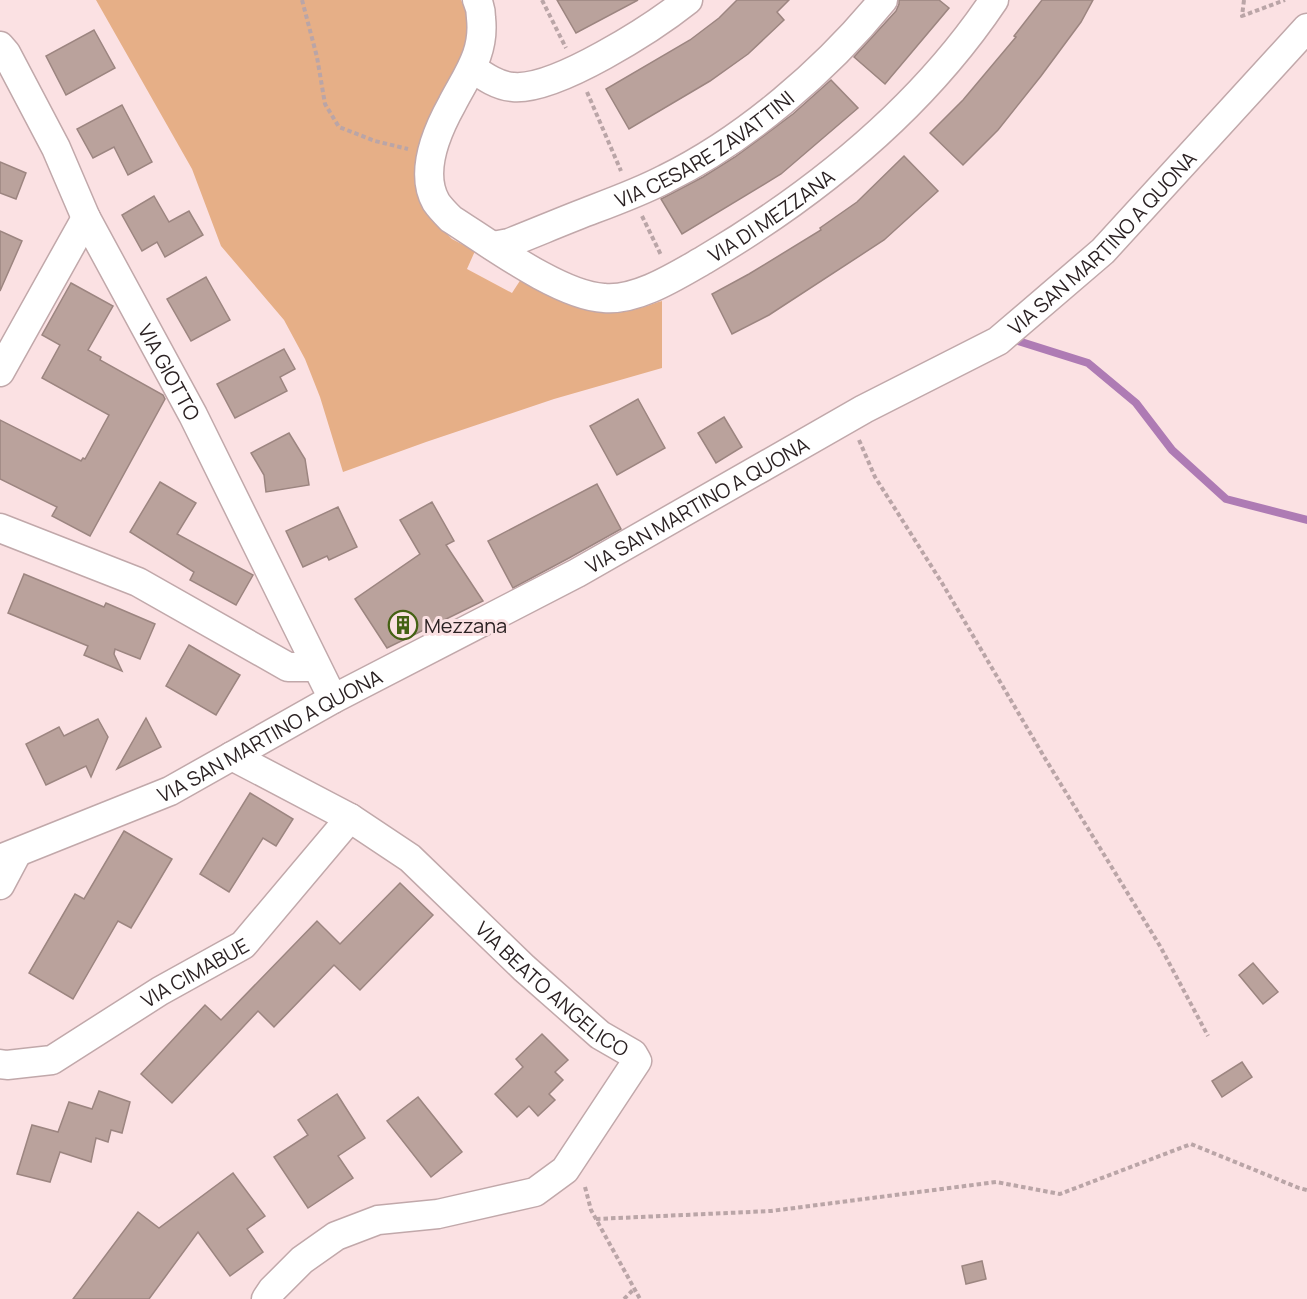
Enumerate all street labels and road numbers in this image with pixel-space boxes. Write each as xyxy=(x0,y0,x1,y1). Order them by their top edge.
street label: VIA CESARE ZAVATTINI xyxy=(611,84,799,213)
street label: VIA SAN MARTINO A QUONA xyxy=(1002,145,1202,340)
street label: VIA DI MEZZANA xyxy=(703,162,840,268)
street label: VIA GIOTTO xyxy=(133,319,207,425)
street label: VIA SAN MARTINO A QUONA xyxy=(580,430,814,579)
street label: VIA SAN MARTINO A QUONA xyxy=(153,662,387,808)
street label: VIA BEATO ANGELICO xyxy=(470,915,634,1062)
street label: VIA CIMABUE xyxy=(136,931,253,1013)

